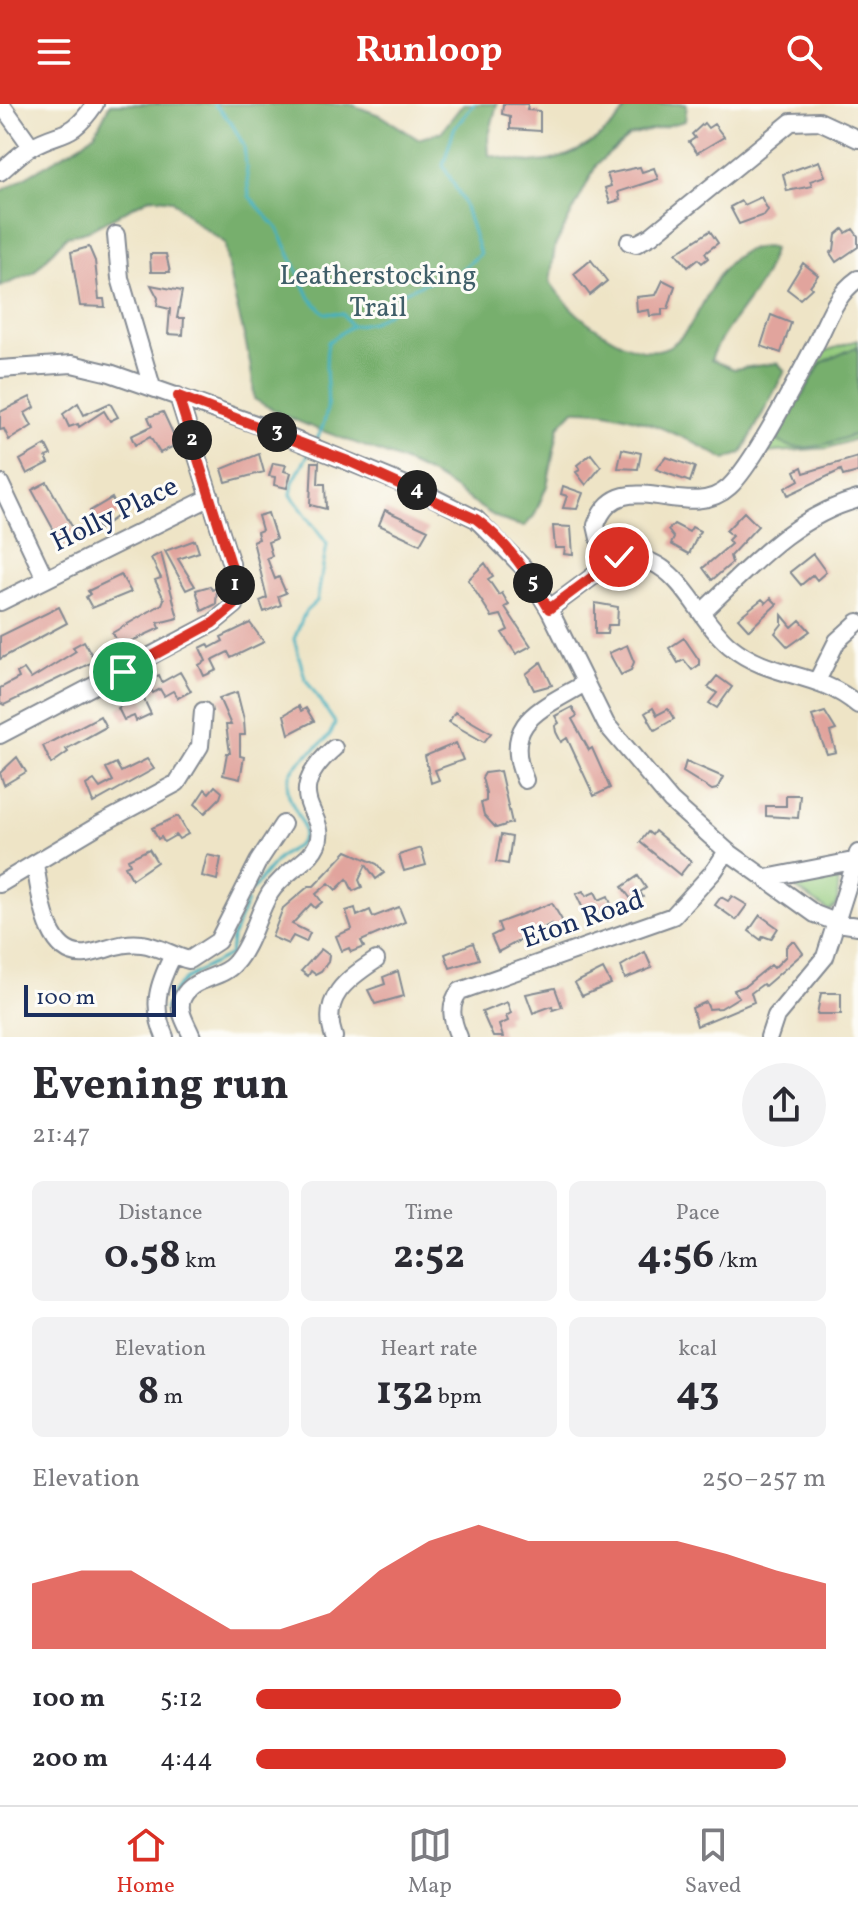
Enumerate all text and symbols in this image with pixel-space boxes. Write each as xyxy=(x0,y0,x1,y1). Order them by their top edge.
text: Runloop xyxy=(356,27,502,77)
icon: menu xyxy=(32,30,76,74)
icon: search xyxy=(782,30,826,74)
park label: Leatherstocking Trail xyxy=(280,257,476,328)
pin: 3 xyxy=(257,412,297,452)
text: 3 xyxy=(271,416,283,447)
pin: 2 xyxy=(172,420,212,460)
text: 2 xyxy=(186,424,198,455)
street label: Holly Place xyxy=(45,468,185,562)
pin: 4 xyxy=(397,470,437,510)
text: 4 xyxy=(410,474,424,505)
pin xyxy=(585,523,653,591)
icon: check xyxy=(597,535,641,579)
pin: 5 xyxy=(513,563,553,603)
pin: 1 xyxy=(215,565,255,605)
text: 5 xyxy=(528,567,538,598)
text: 1 xyxy=(231,569,239,600)
pin xyxy=(89,638,157,706)
icon: arrive xyxy=(101,650,145,694)
street label: Eton Road xyxy=(517,881,649,959)
scale bar xyxy=(24,981,176,1017)
text: 100 m xyxy=(36,983,95,1014)
text: Evening run xyxy=(32,1056,289,1117)
button: share xyxy=(742,1063,826,1147)
text: 21:47 xyxy=(32,1117,90,1153)
text: Distance xyxy=(118,1198,202,1229)
text: Time xyxy=(405,1198,453,1229)
text: Pace xyxy=(676,1198,720,1229)
text: 0.58 xyxy=(104,1229,181,1285)
text: 2:52 xyxy=(393,1229,465,1285)
text: 4:56 xyxy=(637,1229,714,1285)
text: km xyxy=(181,1246,217,1277)
text: /km xyxy=(714,1246,758,1277)
text: Elevation xyxy=(115,1334,206,1365)
text: Heart rate xyxy=(380,1334,478,1365)
text: kcal xyxy=(678,1334,717,1365)
text: 8 xyxy=(137,1365,159,1421)
text: 132 xyxy=(376,1365,433,1421)
text: 43 xyxy=(676,1365,719,1421)
text: m xyxy=(159,1382,183,1413)
text: bpm xyxy=(433,1382,482,1413)
text: Elevation xyxy=(32,1461,140,1497)
text: 250–257 m xyxy=(702,1461,826,1497)
text: 100 m xyxy=(32,1681,105,1717)
text: 5:12 xyxy=(160,1681,203,1717)
text: 200 m xyxy=(32,1741,108,1777)
text: 4:44 xyxy=(160,1741,213,1777)
tab: Home xyxy=(117,1823,175,1902)
tab: Map xyxy=(408,1823,452,1902)
tab: Saved xyxy=(685,1823,741,1902)

